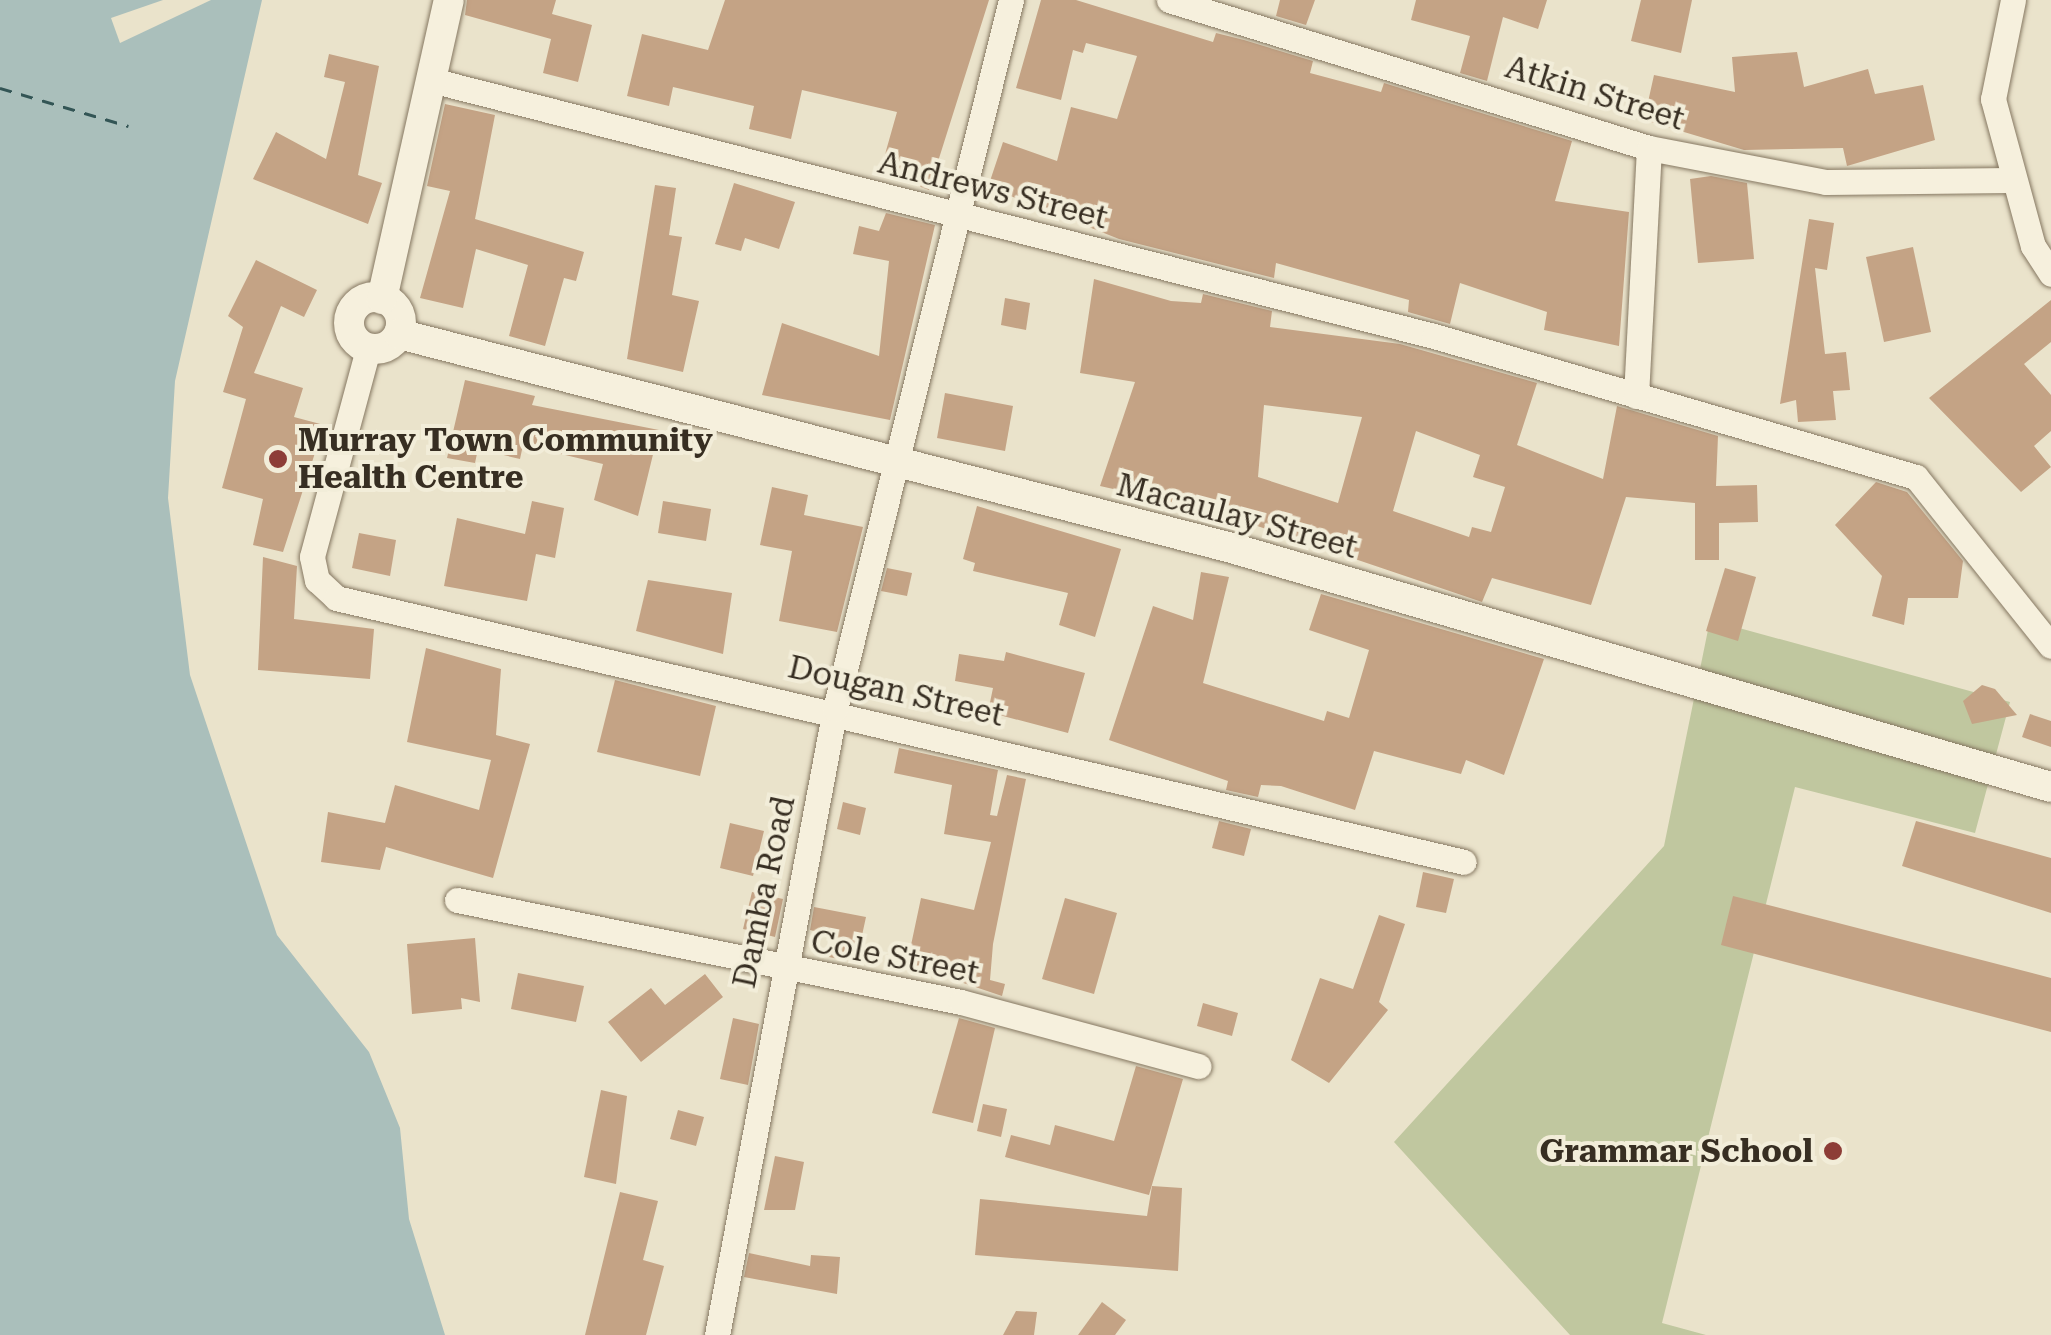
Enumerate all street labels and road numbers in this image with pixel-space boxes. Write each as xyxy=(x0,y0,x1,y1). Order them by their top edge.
street label: Atkin Street xyxy=(1501,48,1689,138)
street label: Andrews Street xyxy=(874,143,1112,237)
street label: Macaulay Street xyxy=(1113,465,1361,567)
street label: Dougan Street xyxy=(784,648,1008,734)
street label: Damba Road xyxy=(725,793,803,991)
street label: Cole Street xyxy=(808,922,982,992)

